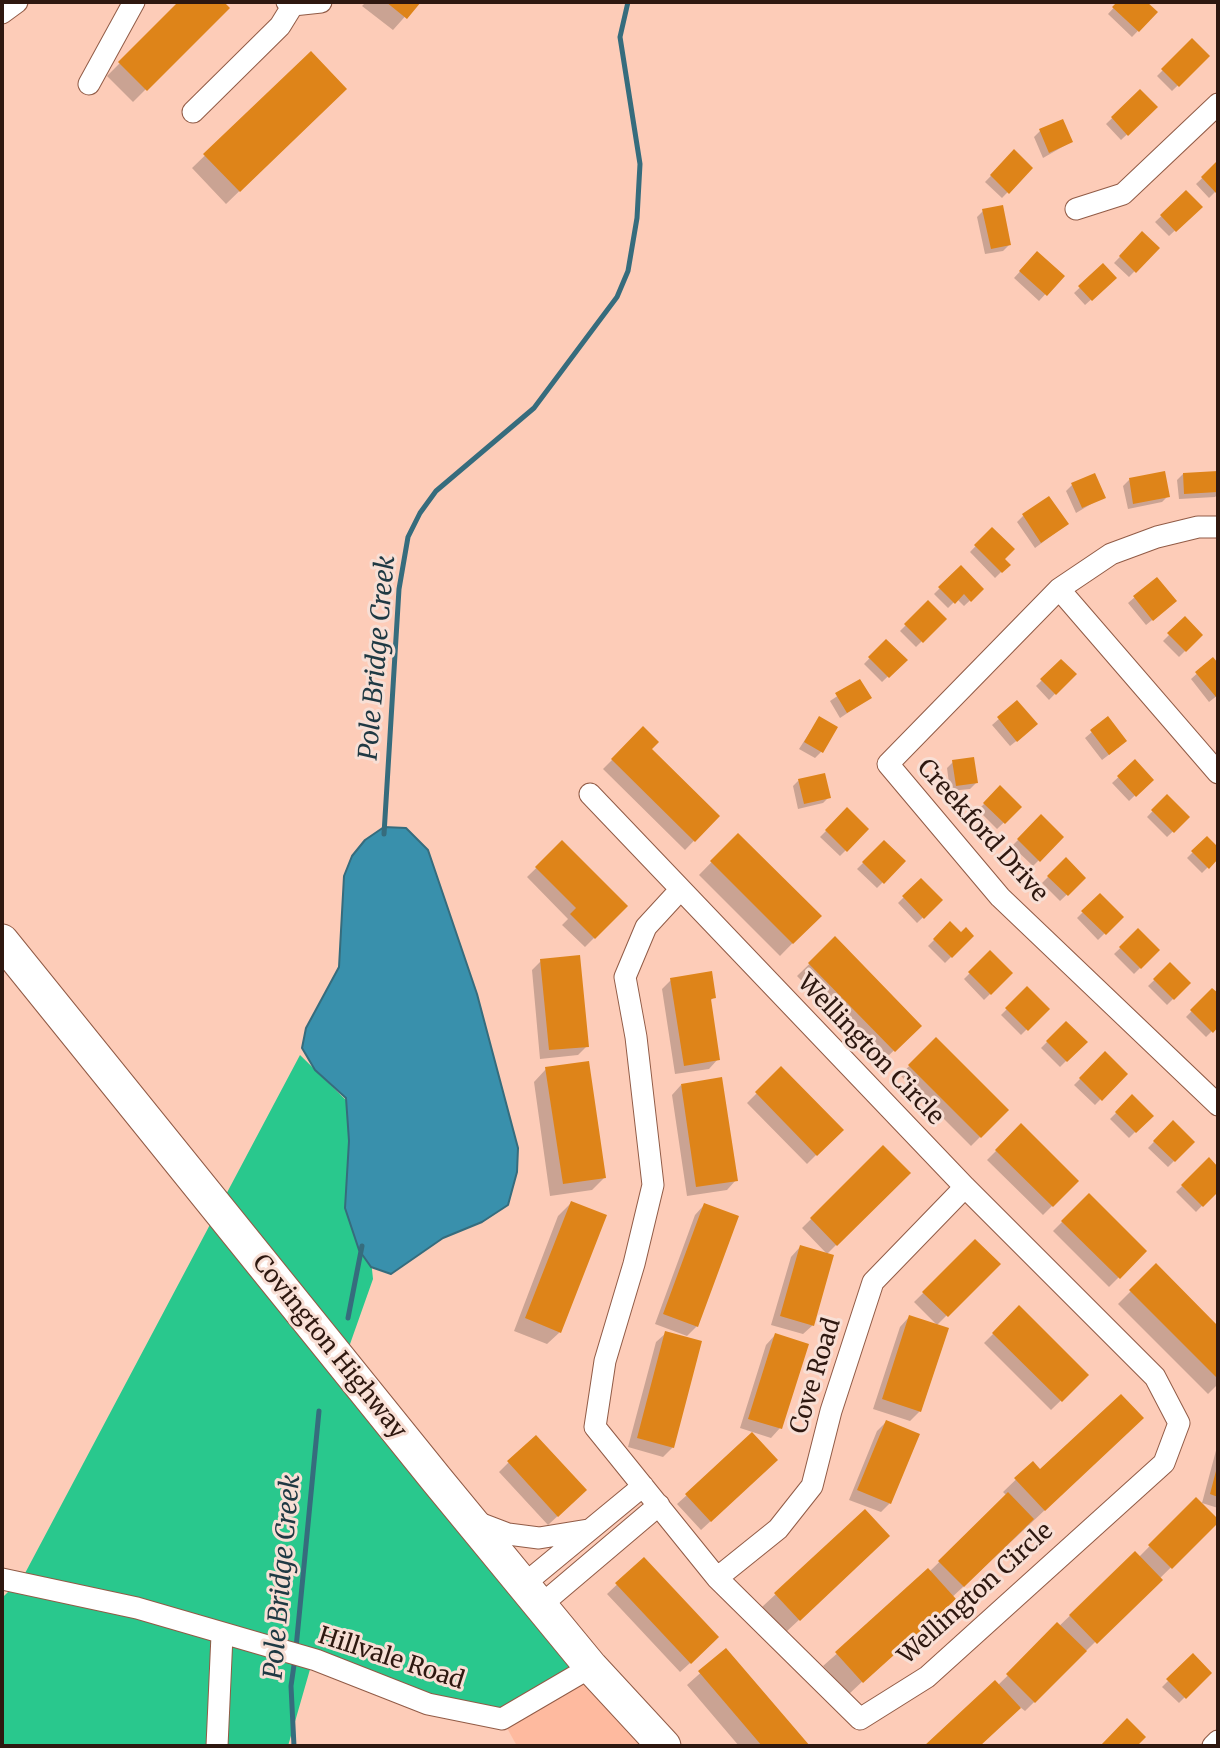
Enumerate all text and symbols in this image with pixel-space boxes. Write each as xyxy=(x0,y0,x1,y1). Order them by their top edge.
water label: Pole Bridge Creek xyxy=(354,554,402,762)
street label: Creekford Drive xyxy=(911,754,1053,908)
street label: Wellington Circle xyxy=(791,969,949,1131)
street label: Covington Highway xyxy=(246,1249,412,1445)
street label: Cove Road xyxy=(785,1315,847,1437)
water label: Pole Bridge Creek xyxy=(259,1473,307,1681)
street label: Wellington Circle xyxy=(893,1517,1059,1671)
street label: Hillvale Road xyxy=(314,1622,468,1696)

